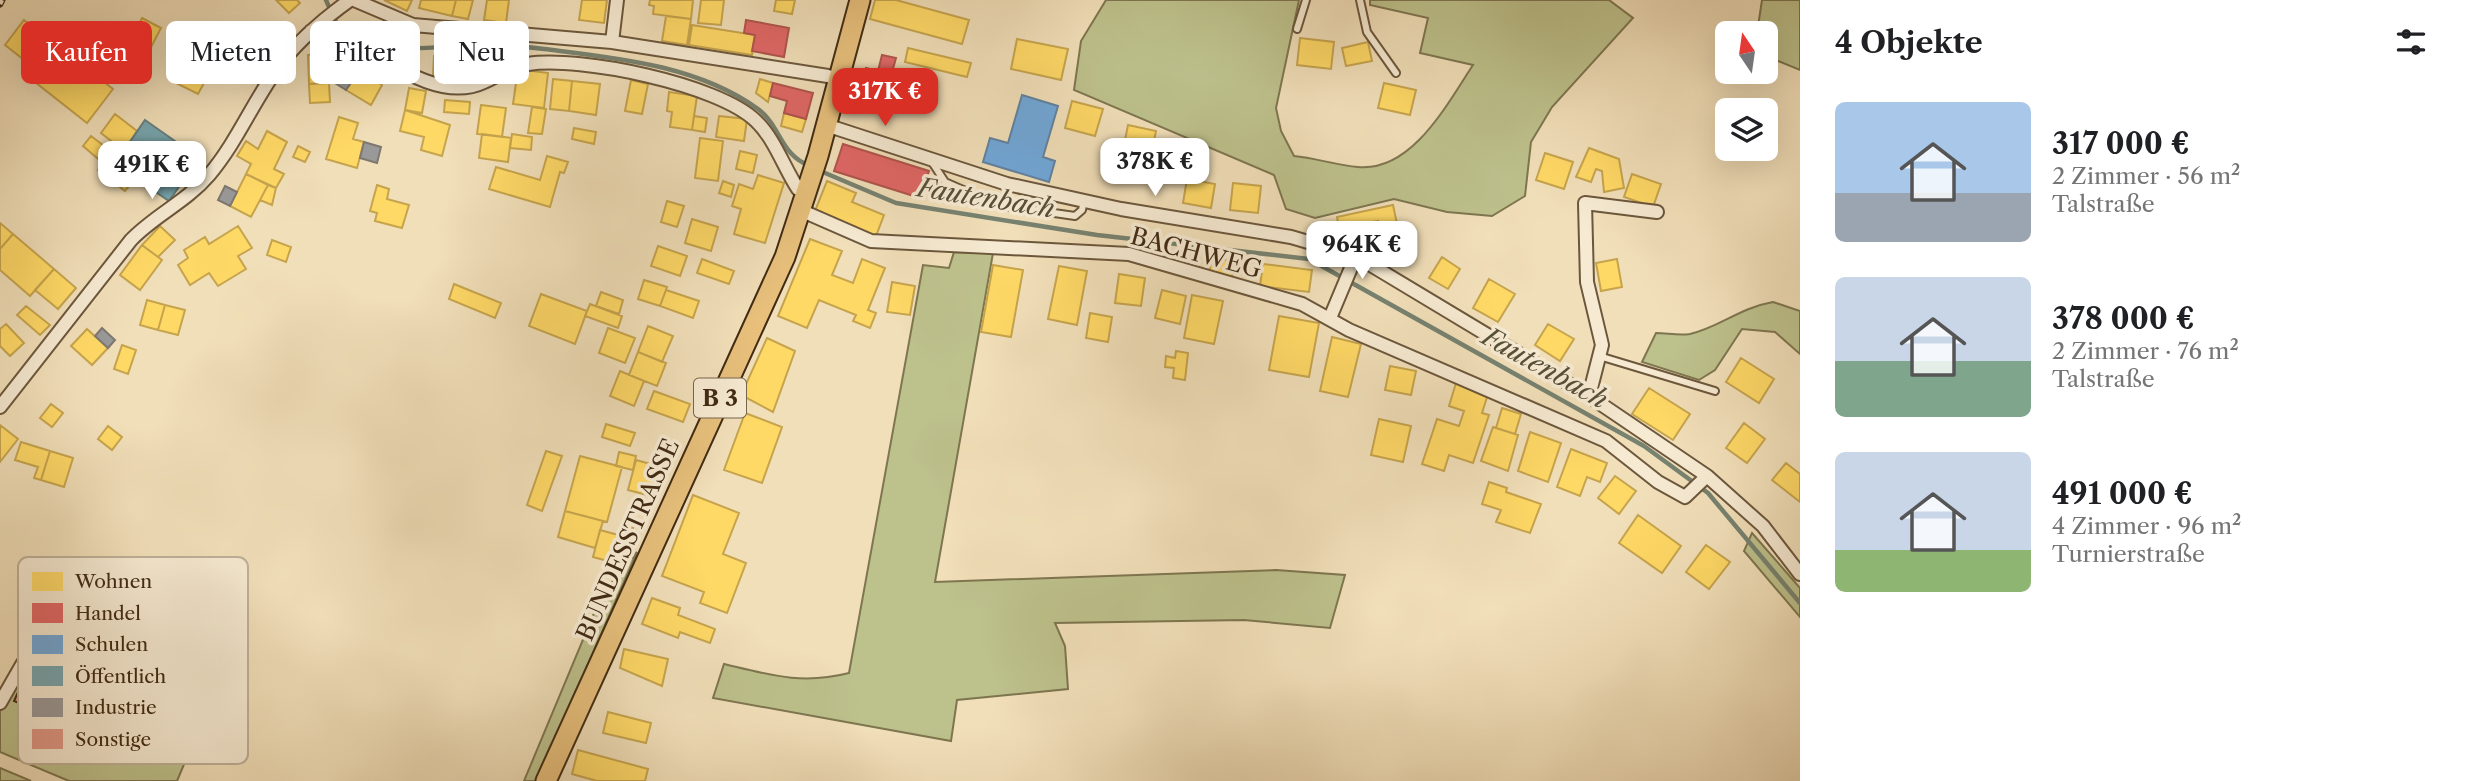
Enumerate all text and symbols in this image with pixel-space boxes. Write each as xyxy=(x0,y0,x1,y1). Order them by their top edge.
chip: Kaufen xyxy=(21,21,152,84)
chip: Mieten xyxy=(166,21,296,84)
chip: Filter xyxy=(310,21,420,84)
chip: Neu xyxy=(434,21,529,84)
north arrow xyxy=(1715,21,1778,84)
map controls xyxy=(1715,21,1778,161)
icon: filters xyxy=(2392,23,2430,61)
text: 4 Objekte xyxy=(1835,24,1983,61)
pin: 317K € xyxy=(828,68,942,128)
text: 317K € xyxy=(848,77,922,105)
button: layers xyxy=(1715,98,1778,161)
text: 317 000 € xyxy=(2052,125,2190,162)
icon: home xyxy=(1891,130,1975,214)
pin: 378K € xyxy=(1098,138,1212,198)
pin: 491K € xyxy=(95,142,209,201)
text: 378K € xyxy=(1116,147,1194,175)
text: 491K € xyxy=(114,150,190,178)
text: 2 Zimmer · 56 m² xyxy=(2052,162,2240,190)
water label: Fautenbach xyxy=(913,171,1057,225)
text: Talstraße xyxy=(2052,190,2155,218)
street label: BACHWEG xyxy=(1127,221,1265,284)
pin: 964K € xyxy=(1305,222,1419,281)
text: 964K € xyxy=(1322,230,1402,258)
text: 378 000 € xyxy=(2052,300,2195,337)
icon: home xyxy=(1891,305,1975,389)
water label: Fautenbach xyxy=(1475,320,1613,416)
text: 2 Zimmer · 76 m² xyxy=(2052,337,2239,365)
text: Talstraße xyxy=(2052,365,2155,393)
road number: B 3 xyxy=(694,378,746,418)
street label: BUNDESSTRASSE xyxy=(570,434,685,645)
text: 491 000 € xyxy=(2052,475,2193,512)
icon: home xyxy=(1891,480,1975,564)
text: 4 Zimmer · 96 m² xyxy=(2052,512,2242,540)
text: Turnierstraße xyxy=(2052,540,2205,568)
legend xyxy=(18,557,248,764)
text: Wohnen xyxy=(74,570,152,593)
text: Handel xyxy=(75,602,141,625)
text: Schulen xyxy=(75,633,148,656)
text: Öffentlich xyxy=(75,665,166,688)
text: Industrie xyxy=(75,696,157,719)
text: Sonstige xyxy=(75,728,151,751)

